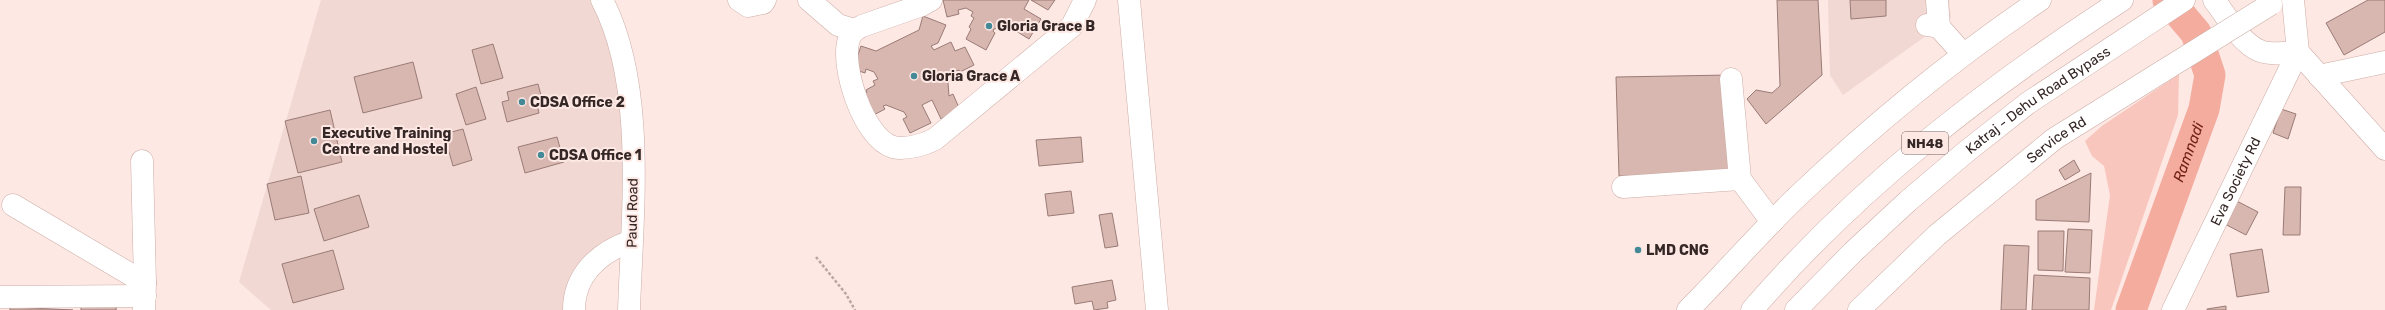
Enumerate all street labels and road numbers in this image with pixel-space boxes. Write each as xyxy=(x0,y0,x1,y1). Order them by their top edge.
street label: Katraj - Dehu Road Bypass xyxy=(1962,43,2114,158)
street label: Service Rd xyxy=(2023,113,2089,167)
road number: NH48 xyxy=(1902,132,1948,154)
street label: Eva Society Rd xyxy=(2207,134,2264,229)
street label: Paud Road xyxy=(623,178,642,248)

